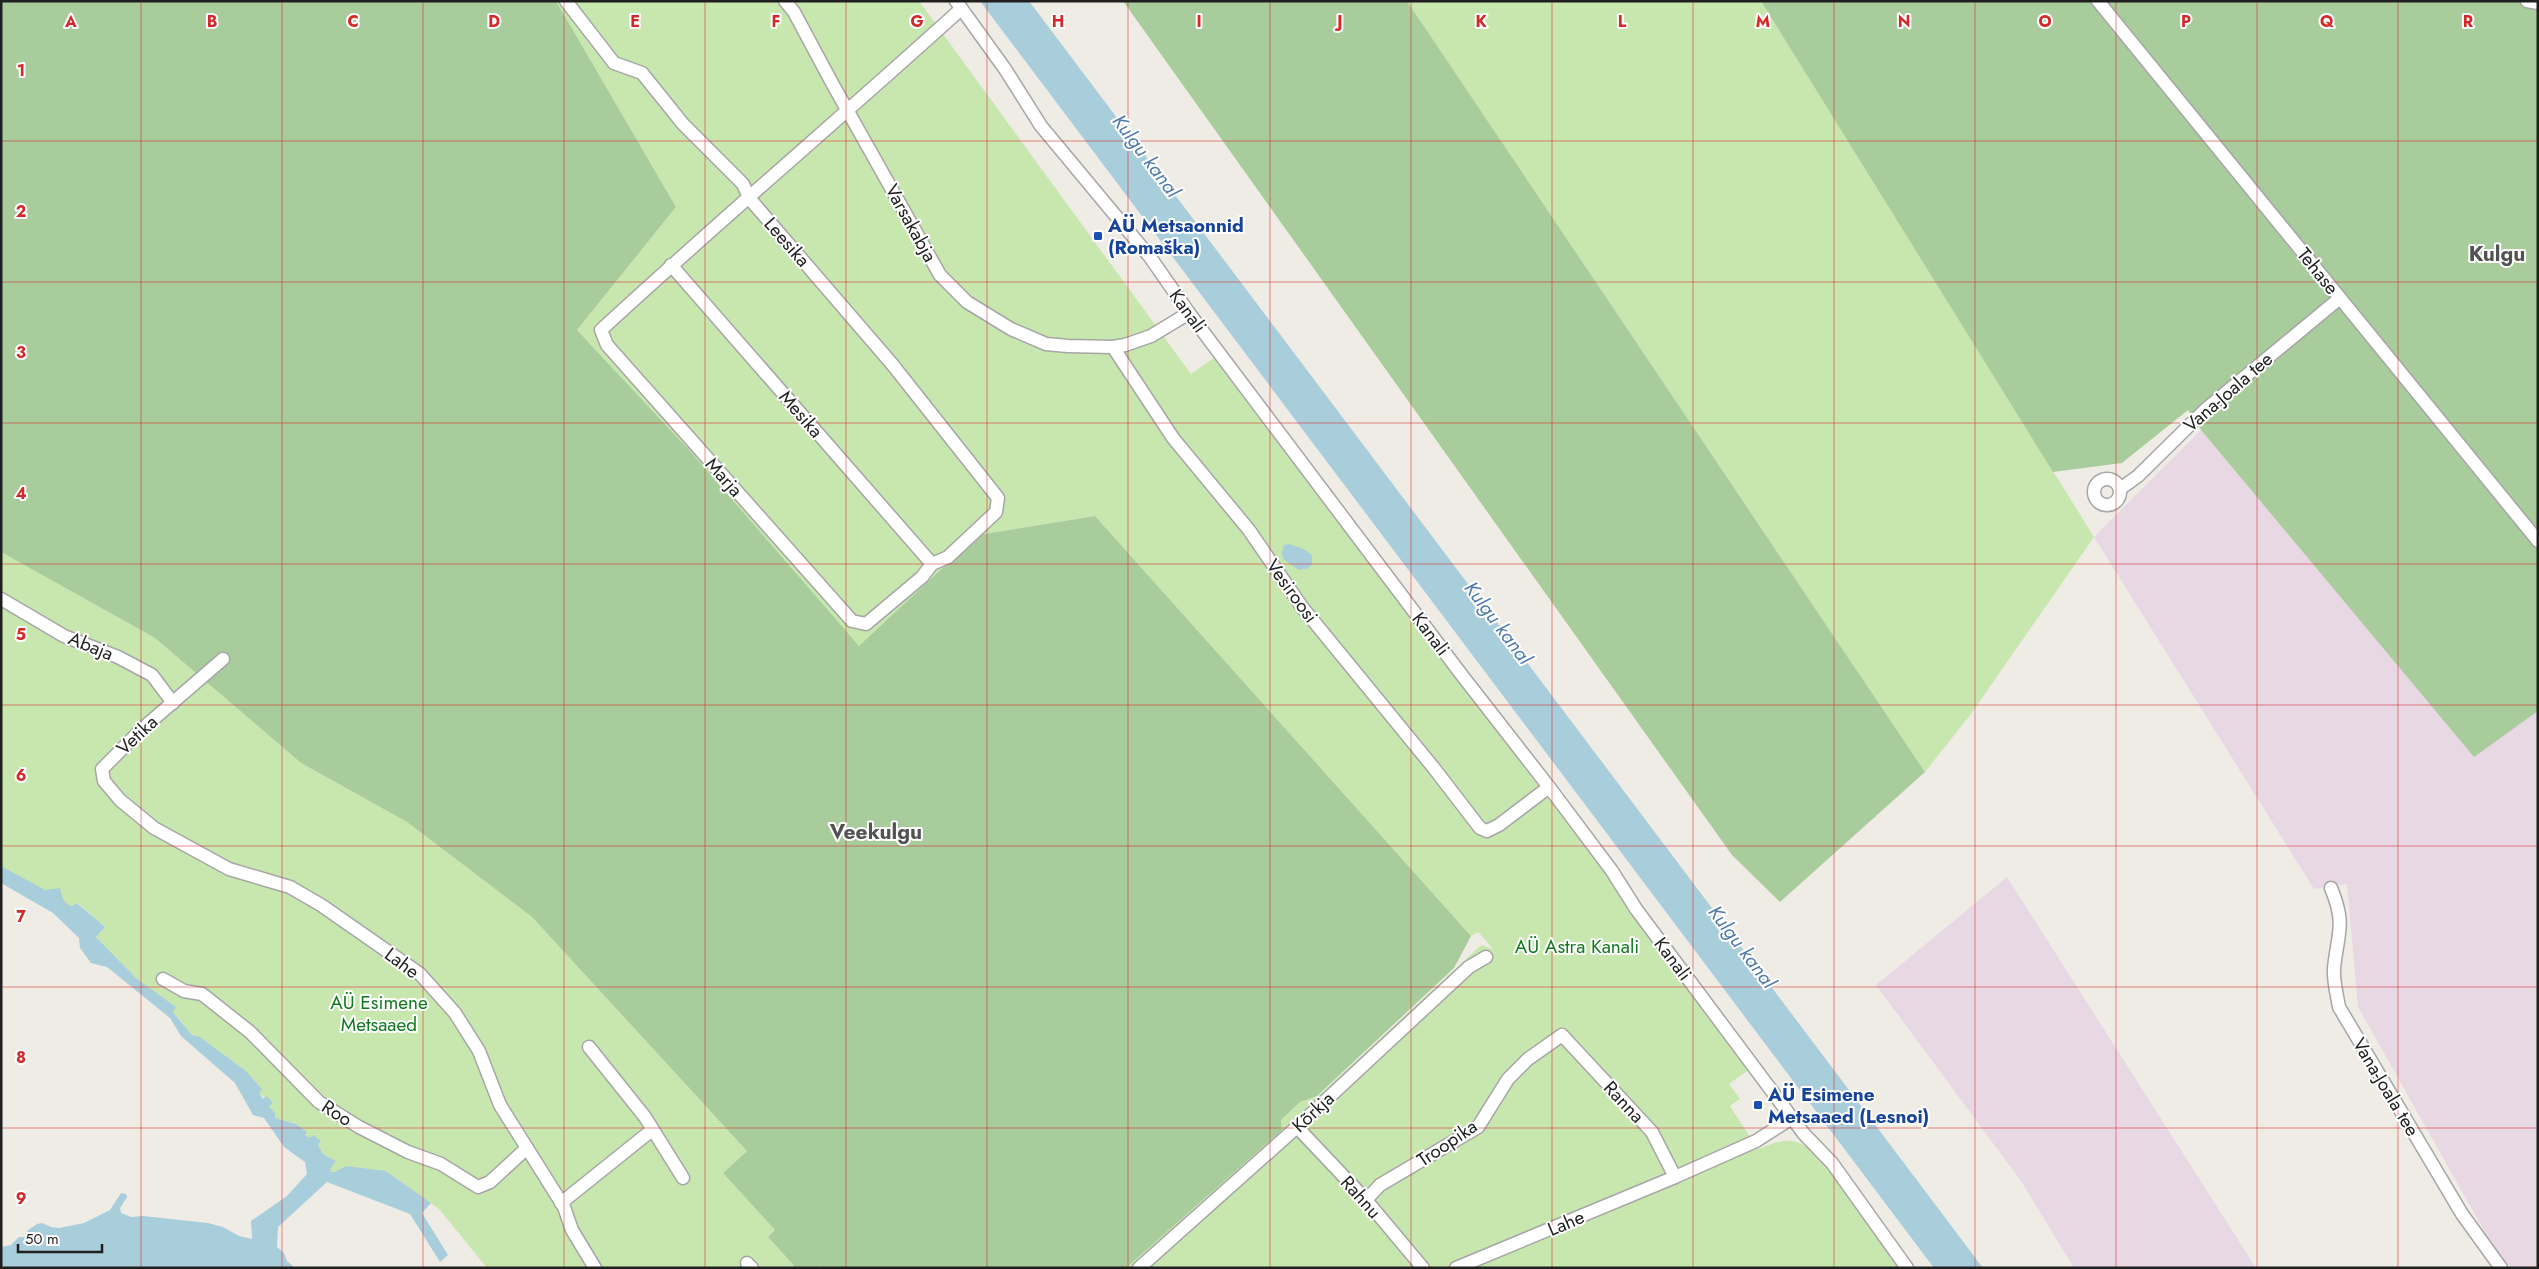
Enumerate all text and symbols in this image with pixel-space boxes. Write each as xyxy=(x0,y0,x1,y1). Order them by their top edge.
text: A xyxy=(64,10,77,33)
text: B xyxy=(207,10,217,33)
text: C xyxy=(347,10,359,33)
text: D xyxy=(488,10,500,33)
text: E xyxy=(630,10,640,33)
text: F xyxy=(772,10,780,33)
text: G xyxy=(910,10,924,33)
text: H xyxy=(1052,10,1064,33)
text: I xyxy=(1196,10,1202,33)
text: J xyxy=(1334,10,1343,33)
text: K xyxy=(1475,10,1487,33)
text: L xyxy=(1618,10,1627,33)
text: M xyxy=(1756,10,1770,33)
text: N xyxy=(1898,10,1910,33)
text: O xyxy=(2038,10,2052,33)
text: P xyxy=(2181,10,2191,33)
text: Q xyxy=(2320,10,2334,33)
text: R xyxy=(2463,10,2474,33)
text: 1 xyxy=(17,59,25,82)
water label: Kulgu kanal xyxy=(1105,108,1188,205)
street label: Varsakabja xyxy=(879,179,943,267)
text: 2 xyxy=(16,200,26,223)
street label: Leesika xyxy=(758,211,816,273)
place label: AÜ Metsaonnid (Romaška) xyxy=(1107,212,1244,261)
marker: AÜ Metsaonnid (Romaška) xyxy=(1092,230,1104,242)
district label: Kulgu xyxy=(2469,239,2525,269)
street label: Tehase xyxy=(2291,242,2345,300)
street label: Kanali xyxy=(1163,284,1213,338)
text: 3 xyxy=(16,341,26,364)
street label: Vana-Joala tee xyxy=(2178,345,2279,438)
street label: Mesika xyxy=(773,384,829,444)
street label: Marja xyxy=(699,451,749,503)
text: 4 xyxy=(15,482,27,505)
street label: Vesiroosi xyxy=(1260,554,1324,628)
water label: Kulgu kanal xyxy=(1457,575,1540,672)
street label: Kanali xyxy=(1406,607,1456,661)
text: 5 xyxy=(16,623,26,646)
street label: Abaja xyxy=(64,625,118,667)
street label: Vetika xyxy=(110,709,164,761)
text: 6 xyxy=(16,764,26,787)
district label: Veekulgu xyxy=(829,817,922,847)
water label: Kulgu kanal xyxy=(1701,899,1784,996)
text: 7 xyxy=(16,905,26,928)
street label: Kanali xyxy=(1648,932,1698,986)
park label: AÜ Astra Kanali xyxy=(1515,933,1639,960)
street label: Lahe xyxy=(379,941,425,985)
park label: AÜ Esimene Metsaaed xyxy=(330,989,428,1038)
street label: Vana-Joala tee xyxy=(2346,1033,2426,1141)
text: 8 xyxy=(16,1046,26,1069)
street label: Ranna xyxy=(1597,1075,1651,1129)
place label: AÜ Esimene Metsaaed (Lesnoi) xyxy=(1767,1081,1929,1130)
street label: Kõrkja xyxy=(1286,1085,1340,1139)
street label: Roo xyxy=(316,1093,358,1133)
marker: AÜ Esimene Metsaaed (Lesnoi) xyxy=(1752,1099,1764,1111)
street label: Troopika xyxy=(1411,1113,1483,1173)
street label: Rahnu xyxy=(1334,1169,1388,1225)
text: 9 xyxy=(16,1187,26,1210)
street label: Lahe xyxy=(1543,1203,1589,1243)
scale bar xyxy=(18,1222,101,1254)
text: 50 m xyxy=(25,1228,59,1250)

